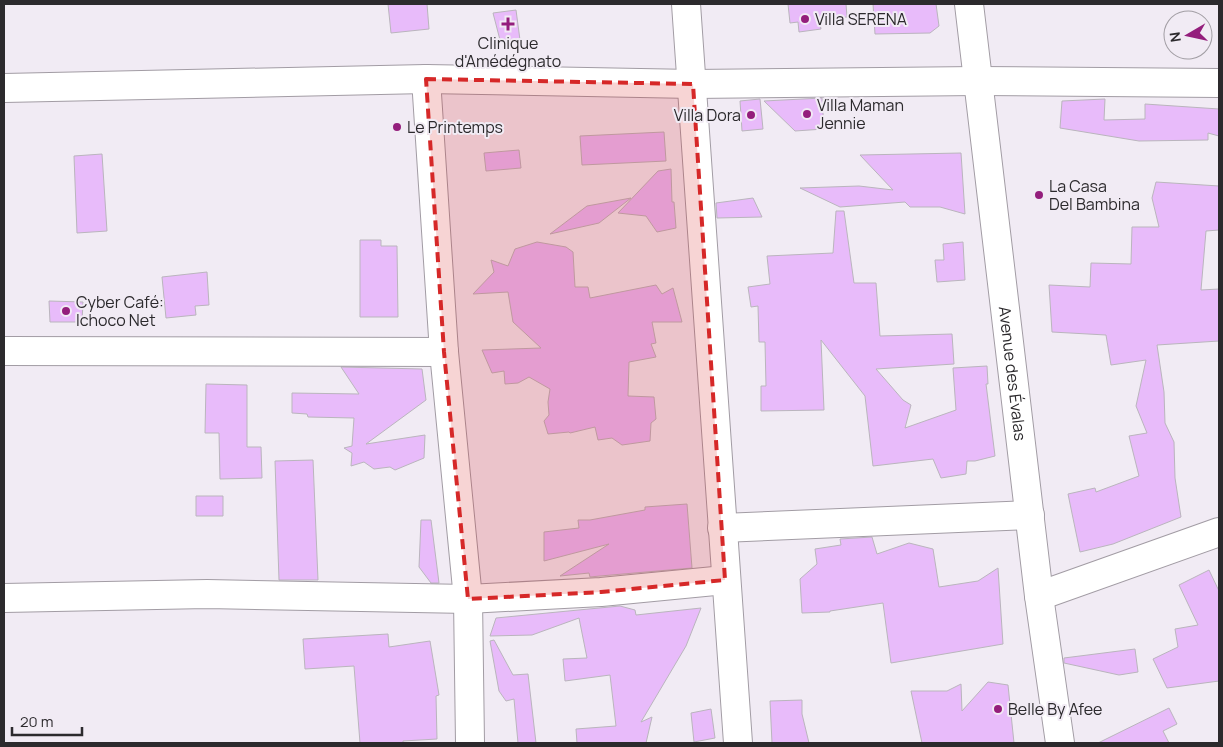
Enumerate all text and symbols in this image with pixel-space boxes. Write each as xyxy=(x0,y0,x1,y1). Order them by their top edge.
place label: Villa SERENA xyxy=(815,8,907,30)
north arrow xyxy=(1163,10,1213,60)
marker: Villa SERENA xyxy=(799,13,811,25)
marker: Clinique d'Amédégnato xyxy=(501,17,515,31)
text: N xyxy=(1164,31,1185,44)
place label: Clinique d'Amédégnato xyxy=(455,32,561,72)
place label: Villa Maman Jennie xyxy=(817,94,904,134)
place label: Villa Dora xyxy=(674,104,741,126)
marker: Villa Maman Jennie xyxy=(801,108,813,120)
marker: Villa Dora xyxy=(745,109,757,121)
place label: Le Printemps xyxy=(407,116,503,138)
marker: Le Printemps xyxy=(391,121,403,133)
place label: La Casa Del Bambina xyxy=(1049,175,1140,215)
marker: La Casa Del Bambina xyxy=(1033,189,1045,201)
place label: Cyber Café: Ichoco Net xyxy=(76,291,164,331)
marker: Cyber Café: Ichoco Net xyxy=(60,305,72,317)
street label: Avenue des Évalas xyxy=(994,305,1032,442)
place label: Belle By Afee xyxy=(1008,698,1102,720)
marker: Belle By Afee xyxy=(992,703,1004,715)
scale bar xyxy=(12,704,82,736)
text: 20 m xyxy=(20,711,53,732)

